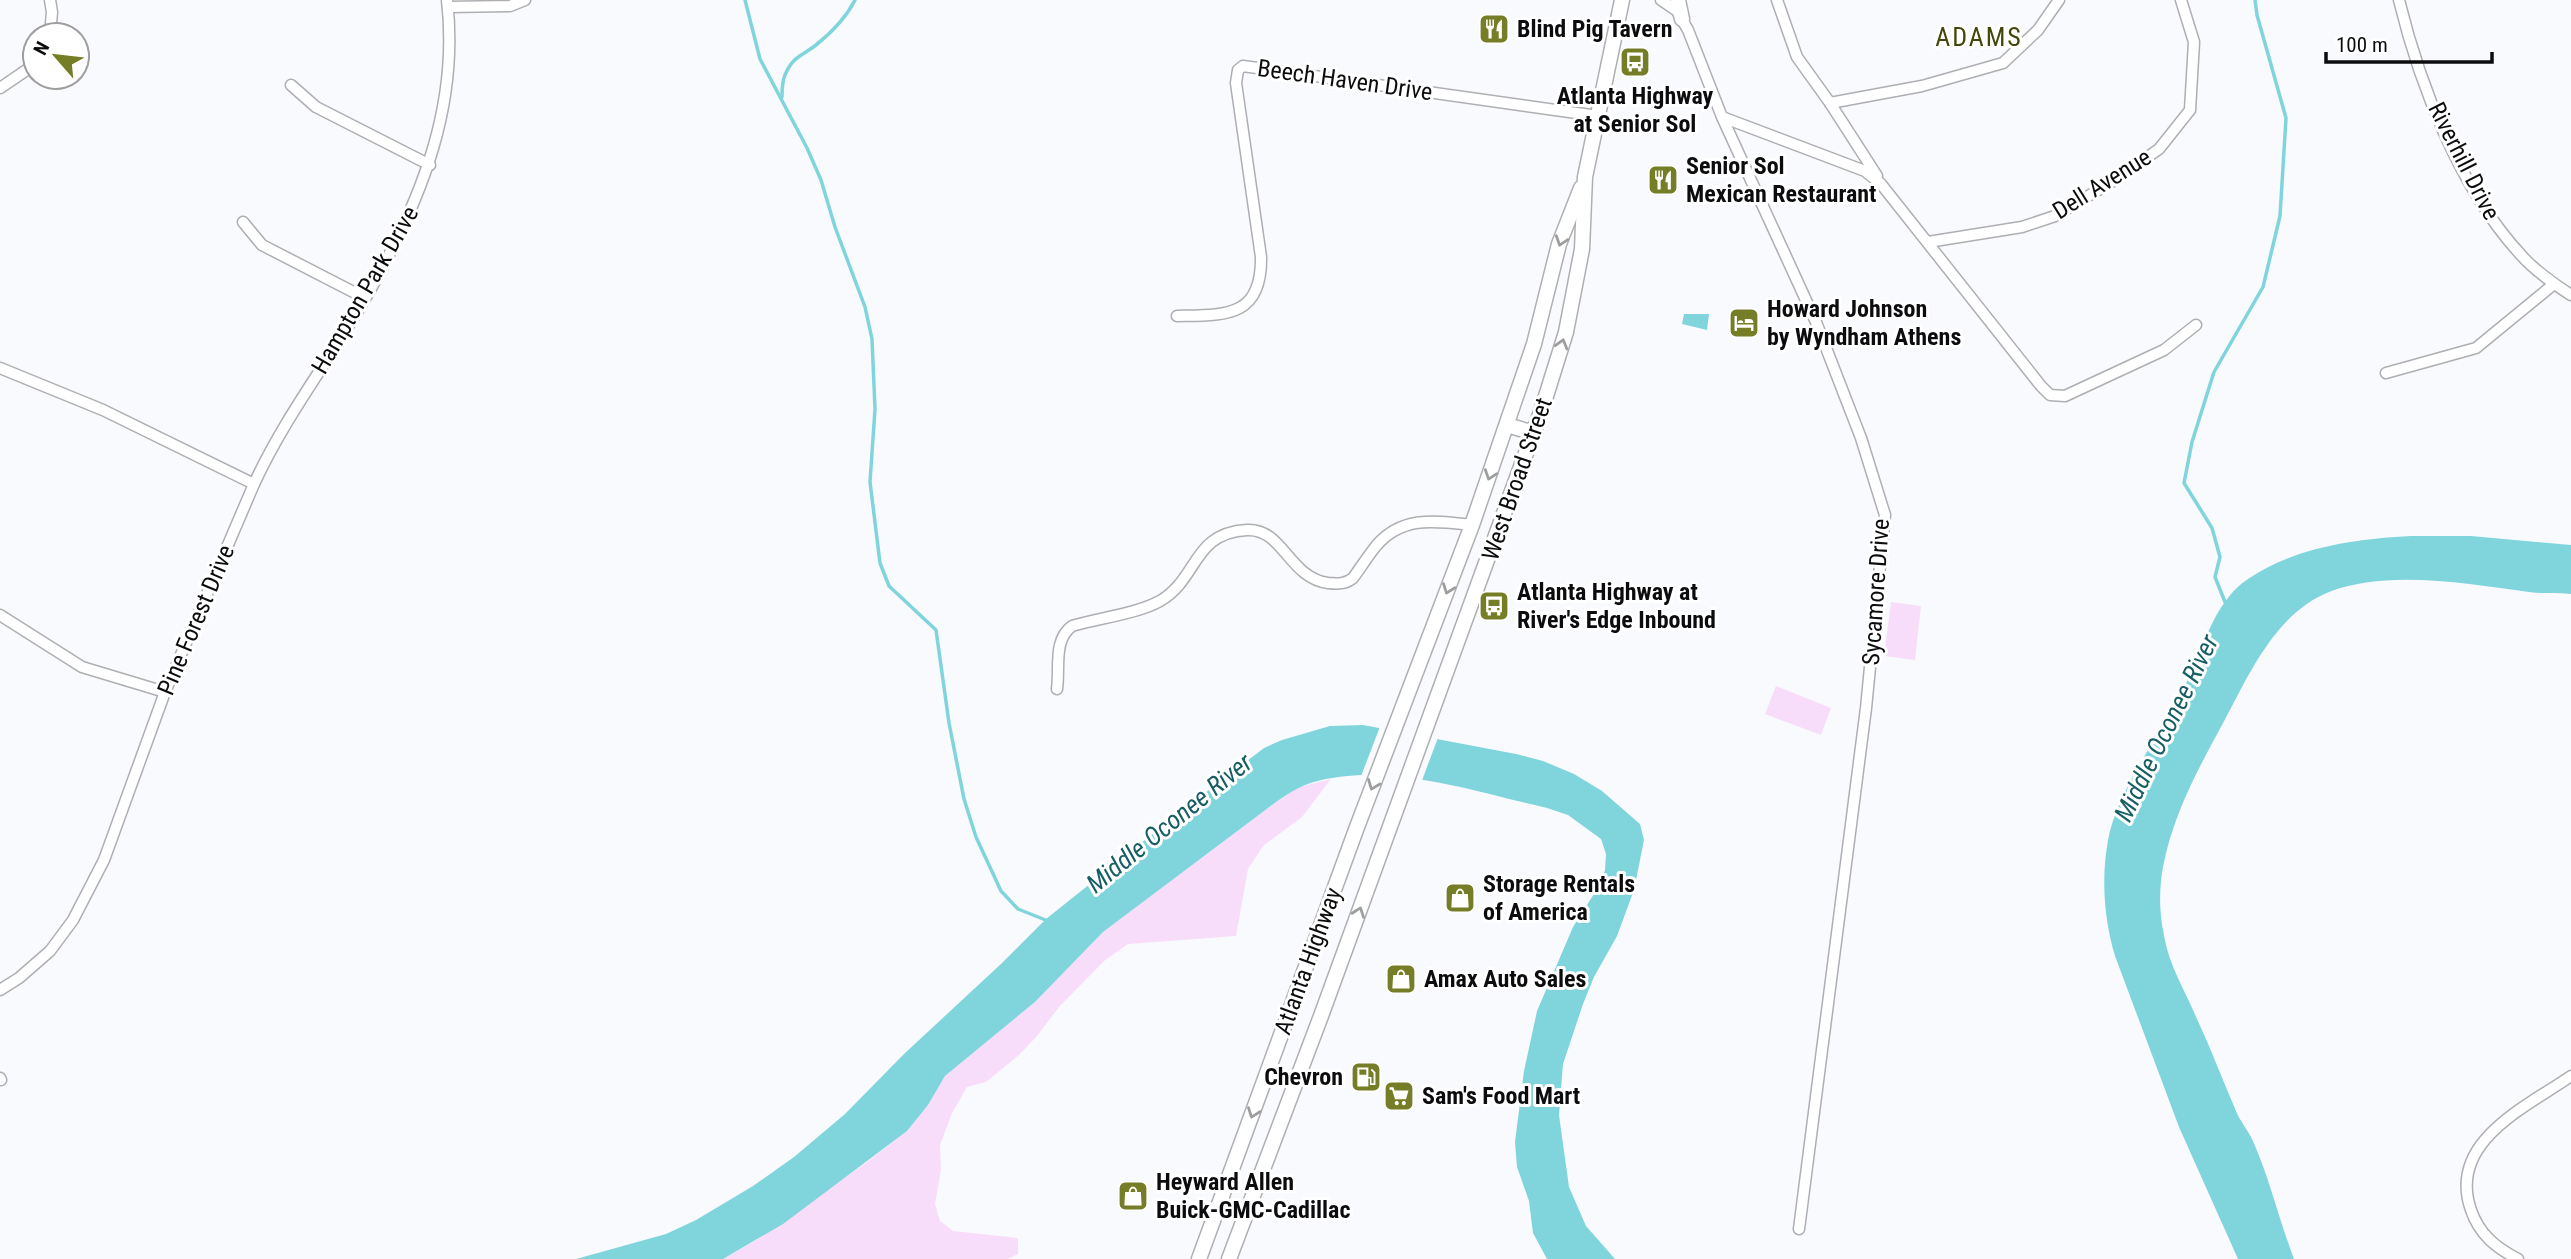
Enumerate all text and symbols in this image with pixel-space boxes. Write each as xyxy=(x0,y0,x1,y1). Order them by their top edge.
restaurant icon: Blind Pig Tavern xyxy=(1477,12,1511,46)
place label: Blind Pig Tavern xyxy=(1517,15,1672,43)
north arrow xyxy=(21,21,91,91)
scale bar xyxy=(2326,21,2492,65)
district label: ADAMS xyxy=(1935,22,2023,52)
text: 100 m xyxy=(2336,33,2388,57)
text: N xyxy=(29,38,54,59)
bus stop icon: Atlanta Highway at Senior Sol xyxy=(1618,45,1652,79)
street label: Beech Haven Drive xyxy=(1256,54,1434,106)
place label: Atlanta Highway at Senior Sol xyxy=(1557,82,1714,138)
street label: Riverhill Drive xyxy=(2422,97,2506,225)
street label: Dell Avenue xyxy=(2048,143,2156,225)
place label: Senior Sol Mexican Restaurant xyxy=(1686,152,1876,208)
restaurant icon: Senior Sol Mexican Restaurant xyxy=(1646,163,1680,197)
street label: Hampton Park Drive xyxy=(306,201,424,379)
one-way arrow xyxy=(1555,234,1569,246)
place label: Howard Johnson by Wyndham Athens xyxy=(1767,295,1961,351)
hotel icon: Howard Johnson by Wyndham Athens xyxy=(1727,306,1761,340)
one-way arrow xyxy=(1554,338,1568,350)
street label: West Broad Street xyxy=(1476,394,1558,564)
one-way arrow xyxy=(1484,469,1498,481)
street label: Sycamore Drive xyxy=(1857,518,1895,666)
street label: Pine Forest Drive xyxy=(152,541,240,699)
place label: Atlanta Highway at River's Edge Inbound xyxy=(1517,578,1716,634)
one-way arrow xyxy=(1443,582,1457,594)
bus stop icon: Atlanta Highway at River's Edge Inbound xyxy=(1477,589,1511,623)
water label: Middle Oconee River xyxy=(2108,629,2225,826)
water label: Middle Oconee River xyxy=(1080,746,1259,899)
one-way arrow xyxy=(1368,778,1382,790)
place label: Storage Rentals of America xyxy=(1483,870,1635,926)
shop icon: Storage Rentals of America xyxy=(1443,881,1477,915)
street label: Atlanta Highway xyxy=(1268,884,1348,1038)
one-way arrow xyxy=(1350,906,1364,918)
shop icon: Amax Auto Sales xyxy=(1384,962,1418,996)
place label: Amax Auto Sales xyxy=(1424,965,1587,993)
fuel station icon: Chevron xyxy=(1349,1060,1383,1094)
place label: Chevron xyxy=(1264,1063,1343,1091)
supermarket icon: Sam's Food Mart xyxy=(1382,1079,1416,1113)
place label: Sam's Food Mart xyxy=(1422,1082,1580,1110)
one-way arrow xyxy=(1247,1106,1261,1118)
place label: Heyward Allen Buick-GMC-Cadillac xyxy=(1156,1168,1350,1224)
shop icon: Heyward Allen Buick-GMC-Cadillac xyxy=(1116,1179,1150,1213)

